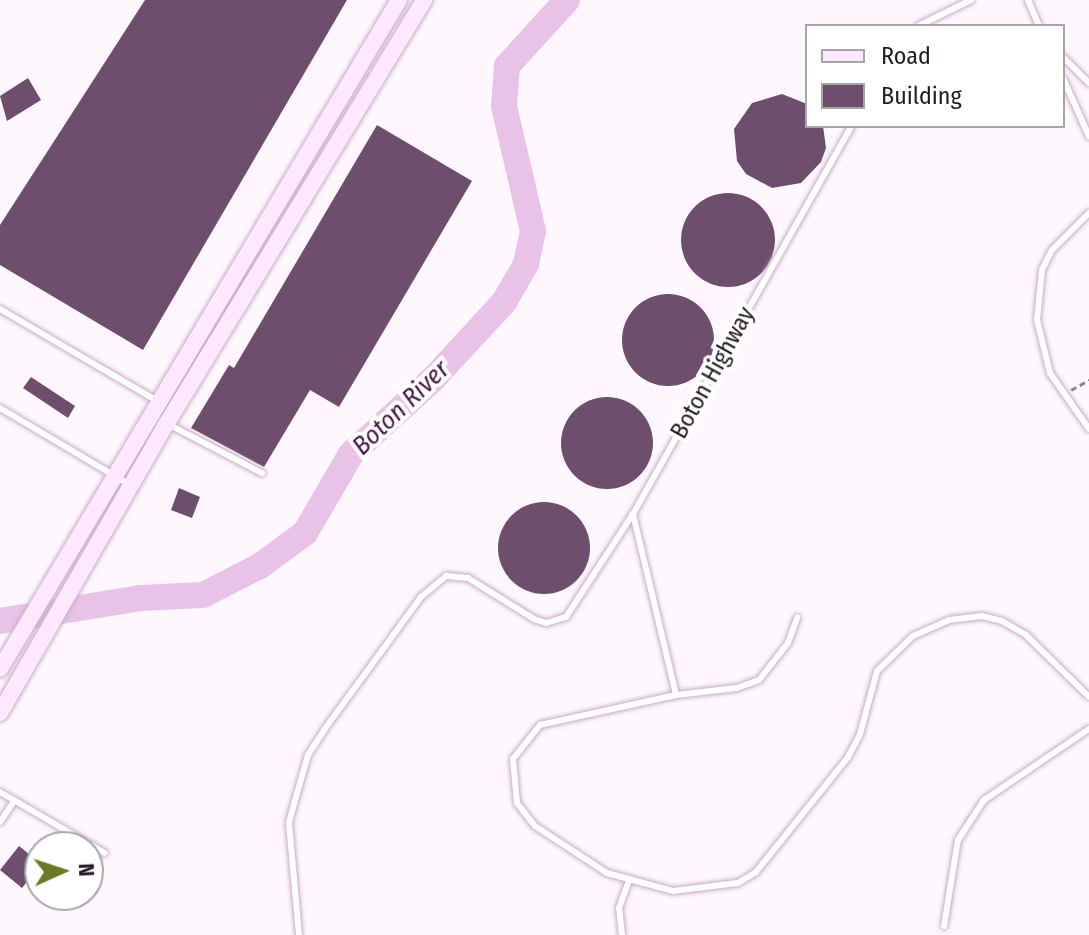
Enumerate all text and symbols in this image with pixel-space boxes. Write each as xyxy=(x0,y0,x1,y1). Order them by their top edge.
legend xyxy=(805,24,1065,128)
text: Road xyxy=(881,42,931,70)
text: Building xyxy=(881,82,962,110)
street label: Boton Highway xyxy=(665,302,761,444)
water label: Boton River xyxy=(346,354,456,462)
north arrow xyxy=(24,831,104,911)
text: N xyxy=(73,863,100,877)

